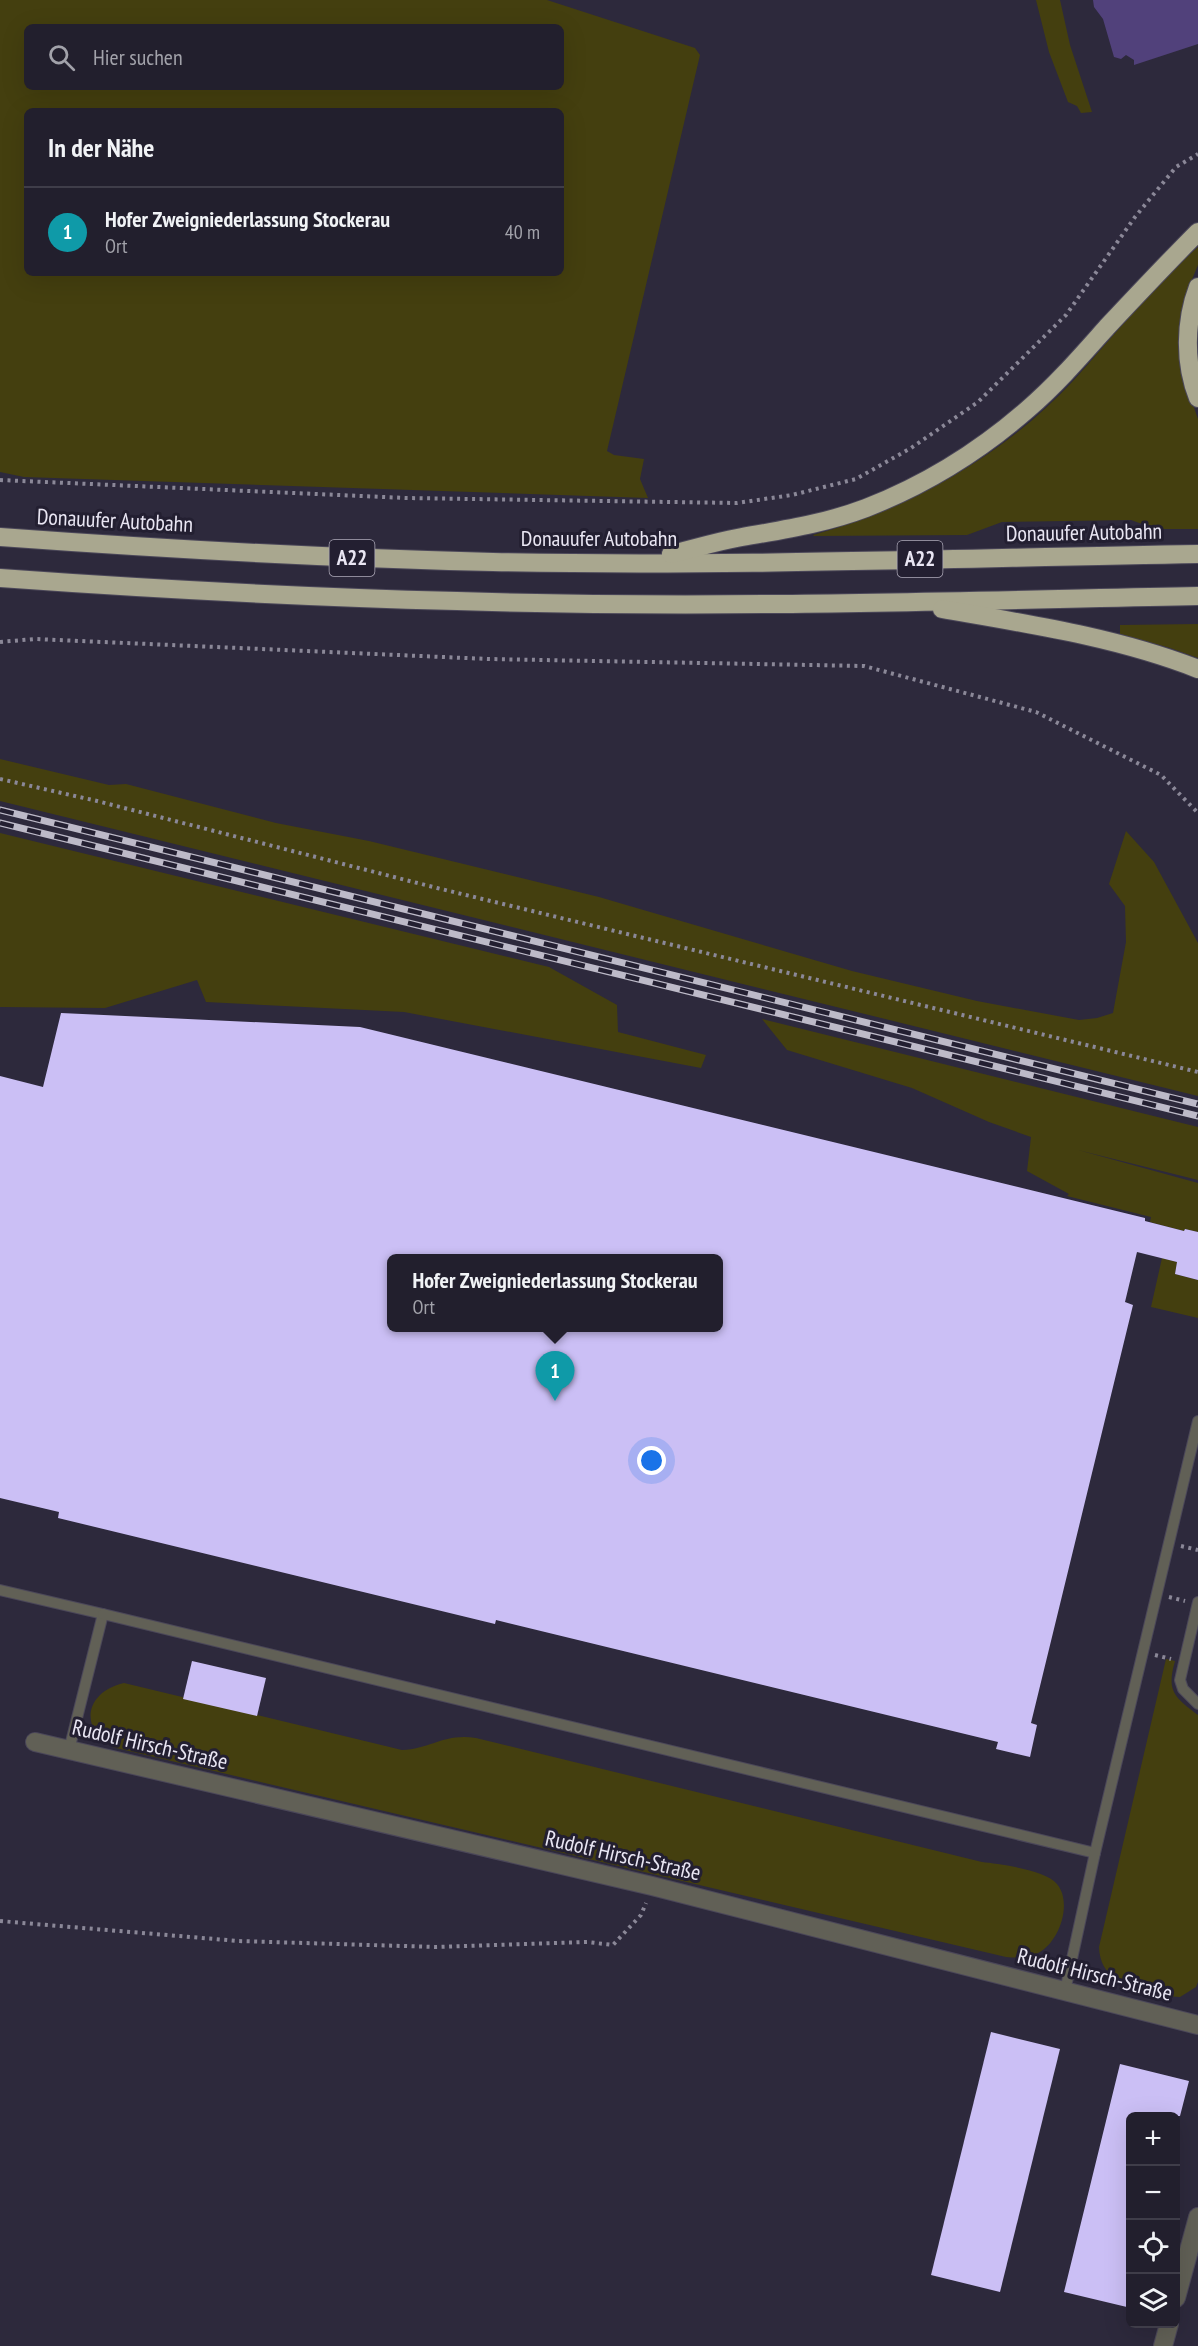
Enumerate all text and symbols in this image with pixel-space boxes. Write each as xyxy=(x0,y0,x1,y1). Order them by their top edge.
search box xyxy=(24,24,564,90)
icon: search xyxy=(45,41,78,74)
text: Hier suchen xyxy=(93,43,183,71)
text: In der Nähe xyxy=(48,131,154,164)
text: Hofer Zweigniederlassung Stockerau xyxy=(105,205,390,233)
text: 1 xyxy=(63,219,72,245)
text: 40 m xyxy=(505,219,540,245)
text: Ort xyxy=(105,233,127,259)
street label: Donauufer Autobahn xyxy=(36,502,194,538)
street label: Donauufer Autobahn xyxy=(1006,517,1162,547)
street label: Donauufer Autobahn xyxy=(521,524,677,552)
road number: A22 xyxy=(330,540,374,576)
road number: A22 xyxy=(898,541,942,577)
popup xyxy=(387,1254,723,1332)
text: Hofer Zweigniederlassung Stockerau xyxy=(412,1266,698,1294)
text: Ort xyxy=(412,1294,435,1320)
pin: 1 xyxy=(536,1352,574,1401)
your location xyxy=(637,1446,666,1475)
street label: Rudolf Hirsch-Straße xyxy=(70,1713,230,1775)
street label: Rudolf Hirsch-Straße xyxy=(543,1824,703,1886)
street label: Rudolf Hirsch-Straße xyxy=(1015,1941,1175,2007)
map controls xyxy=(1126,2112,1180,2328)
button: + xyxy=(1126,2112,1180,2166)
button: − xyxy=(1126,2166,1180,2220)
button: locate xyxy=(1126,2220,1180,2274)
button: layers xyxy=(1126,2274,1180,2328)

